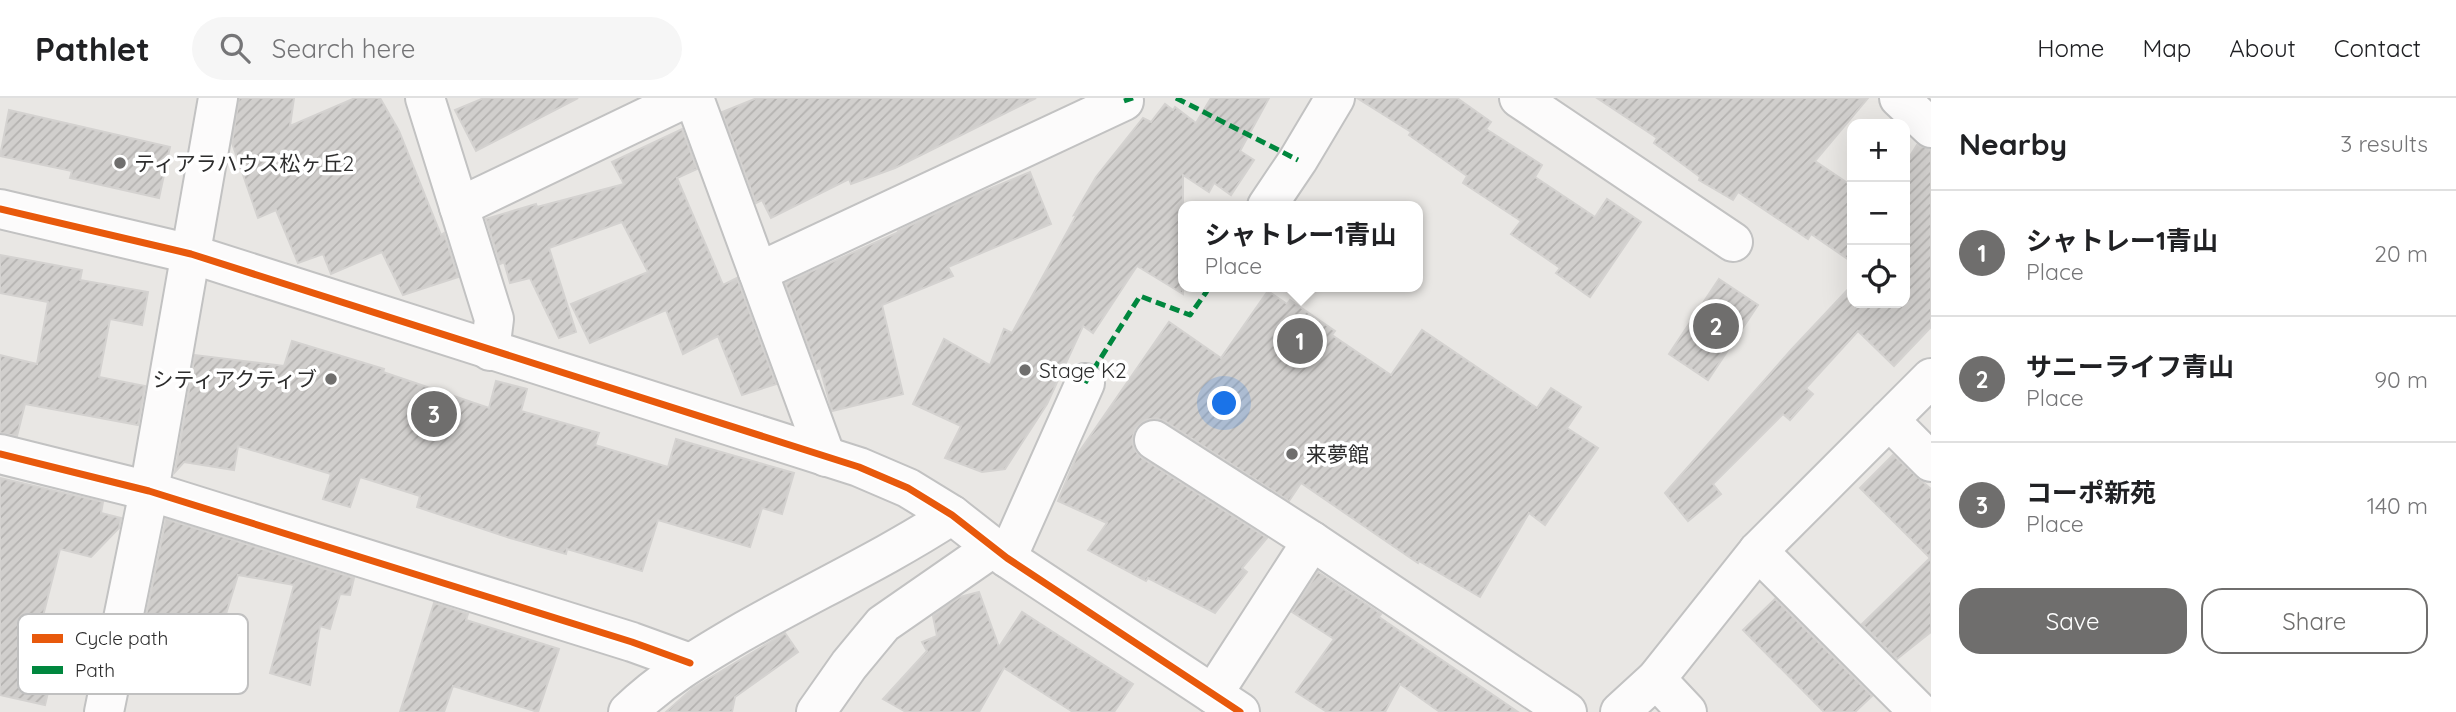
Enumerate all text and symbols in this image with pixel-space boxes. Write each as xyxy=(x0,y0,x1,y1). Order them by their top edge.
search box xyxy=(192,17,682,80)
text: Pathlet xyxy=(35,28,150,69)
icon: search xyxy=(216,29,254,67)
text: Search here xyxy=(272,32,415,65)
text: Home xyxy=(2037,33,2104,63)
text: Map xyxy=(2142,33,2191,63)
text: About xyxy=(2229,33,2296,63)
text: Contact xyxy=(2334,33,2421,63)
map controls xyxy=(1847,119,1910,308)
button: + xyxy=(1847,119,1910,182)
text: Nearby xyxy=(1959,125,2067,163)
text: 3 results xyxy=(2340,129,2428,158)
place label: ティアラハウス松ヶ丘2 xyxy=(134,150,354,176)
marker: ティアラハウス松ヶ丘2 xyxy=(112,155,128,171)
button: − xyxy=(1847,182,1910,245)
popup xyxy=(1178,201,1423,292)
text: シャトレー1青山 xyxy=(1204,218,1397,251)
text: シャトレー1青山 xyxy=(2026,224,2218,257)
text: 1 xyxy=(1978,239,1986,268)
text: 20 m xyxy=(2374,239,2428,268)
button: locate xyxy=(1847,245,1910,308)
text: Place xyxy=(1204,251,1262,280)
text: Place xyxy=(2026,257,2084,286)
pin: 2 xyxy=(1693,300,1739,352)
pin: 1 xyxy=(1277,315,1323,367)
text: サニーライフ青山 xyxy=(2026,350,2234,383)
place label: Stage K2 xyxy=(1039,357,1127,383)
marker: Stage K2 xyxy=(1017,362,1033,378)
text: 2 xyxy=(1975,365,1989,394)
text: 90 m xyxy=(2374,365,2428,394)
place label: シティアクティブ xyxy=(153,366,317,392)
marker: シティアクティブ xyxy=(323,371,339,387)
text: Place xyxy=(2026,383,2084,412)
your location xyxy=(1207,386,1241,420)
pin: 3 xyxy=(411,388,457,440)
place label: 来夢館 xyxy=(1306,441,1369,467)
marker: 来夢館 xyxy=(1284,446,1300,462)
text: コーポ新苑 xyxy=(2026,476,2156,509)
text: 3 xyxy=(1976,491,1988,520)
text: 140 m xyxy=(2367,491,2428,520)
text: Place xyxy=(2026,509,2084,538)
button: Save xyxy=(1959,588,2187,654)
button: Share xyxy=(2201,588,2428,654)
legend xyxy=(18,614,248,694)
text: Cycle path xyxy=(75,626,168,650)
text: Path xyxy=(75,658,115,682)

